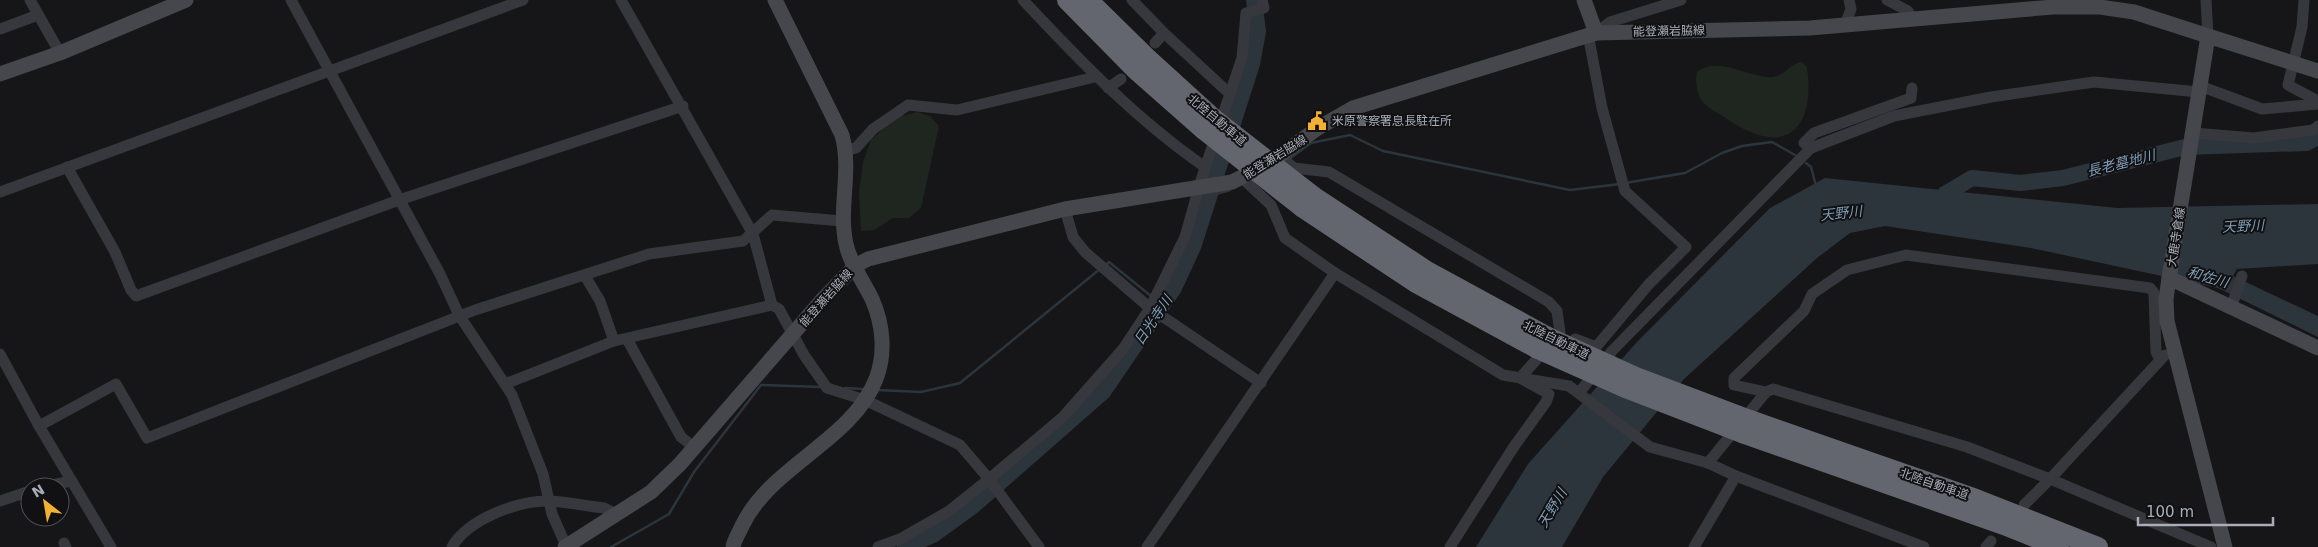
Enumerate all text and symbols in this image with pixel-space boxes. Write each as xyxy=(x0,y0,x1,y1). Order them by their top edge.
street label: 能登瀬岩脇線 xyxy=(1633,23,1705,39)
street label: 北陸自動車道 xyxy=(1185,91,1249,149)
public building icon: 米原警察署息長駐在所 xyxy=(1306,110,1328,132)
place label: 米原警察署息長駐在所 xyxy=(1332,114,1452,128)
street label: 能登瀬岩脇線 xyxy=(1241,132,1309,182)
water label: 長老墓地川 xyxy=(2085,146,2159,179)
water label: 天野川 xyxy=(1819,203,1865,223)
street label: 大鹿寺倉線 xyxy=(2164,206,2188,268)
water label: 天野川 xyxy=(2222,217,2266,235)
water label: 和佐川 xyxy=(2186,264,2232,291)
street label: 能登瀬岩脇線 xyxy=(797,267,855,329)
water label: 日光寺川 xyxy=(1131,291,1176,348)
street label: 北陸自動車道 xyxy=(1521,318,1591,362)
street label: 北陸自動車道 xyxy=(1898,466,1970,502)
north arrow xyxy=(20,477,70,527)
text: N xyxy=(29,481,47,501)
water label: 天野川 xyxy=(1534,484,1571,530)
scale bar xyxy=(2138,494,2273,526)
text: 100 m xyxy=(2146,503,2194,521)

